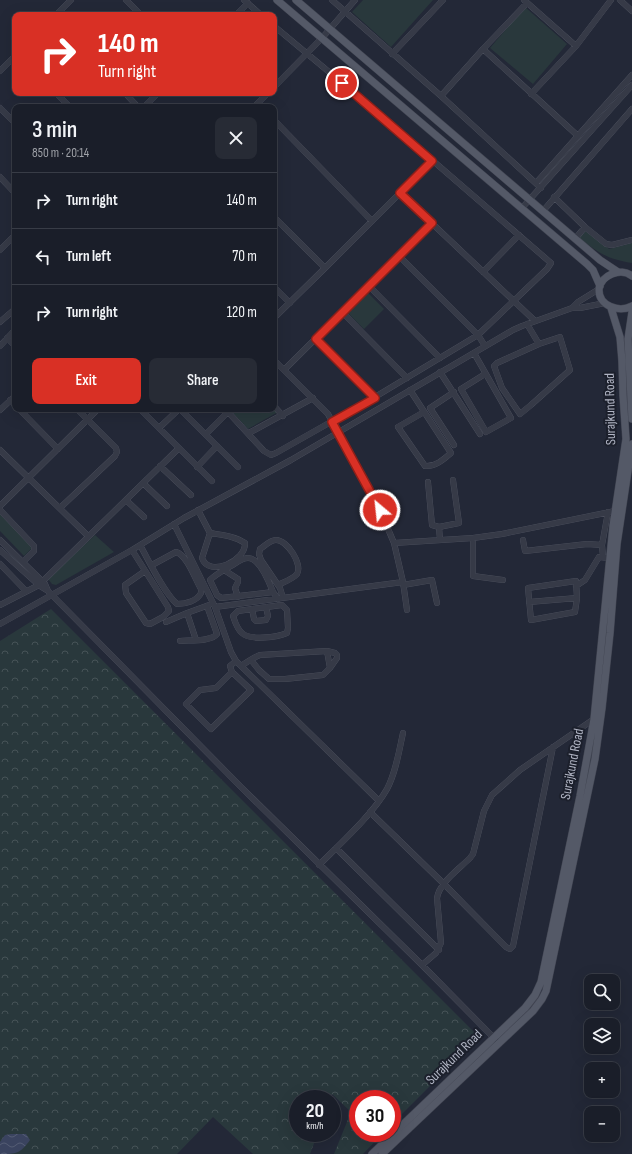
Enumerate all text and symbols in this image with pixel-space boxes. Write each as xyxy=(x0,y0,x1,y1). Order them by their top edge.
text: 140 m xyxy=(98,27,159,60)
icon: right xyxy=(32,28,84,80)
text: Turn right xyxy=(98,61,156,82)
pin xyxy=(325,66,359,100)
icon: arrive xyxy=(331,72,353,94)
text: 3 min xyxy=(32,115,77,144)
button: close xyxy=(215,117,257,159)
text: 850 m · 20:14 xyxy=(32,145,89,161)
icon: right xyxy=(32,190,54,212)
text: Turn right xyxy=(66,191,118,210)
text: 140 m xyxy=(227,191,257,210)
icon: left xyxy=(32,246,54,268)
text: Turn left xyxy=(66,247,111,266)
text: 70 m xyxy=(232,247,257,266)
icon: right xyxy=(32,302,54,324)
text: Turn right xyxy=(66,303,118,322)
text: 120 m xyxy=(227,303,257,322)
button: Exit xyxy=(32,358,141,404)
button: Share xyxy=(149,358,257,404)
street label: Surajkund Road xyxy=(601,373,619,445)
position arrow xyxy=(359,489,401,531)
street label: Surajkund Road xyxy=(557,727,587,801)
map controls xyxy=(584,974,620,1142)
button: search xyxy=(584,974,620,1010)
button: layers xyxy=(584,1018,620,1054)
street label: Surajkund Road xyxy=(422,1026,486,1088)
button: + xyxy=(584,1062,620,1098)
speed limit sign: 30 xyxy=(349,1090,401,1142)
text: 20 xyxy=(306,1099,324,1123)
button: − xyxy=(584,1106,620,1142)
text: km/h xyxy=(306,1120,324,1132)

